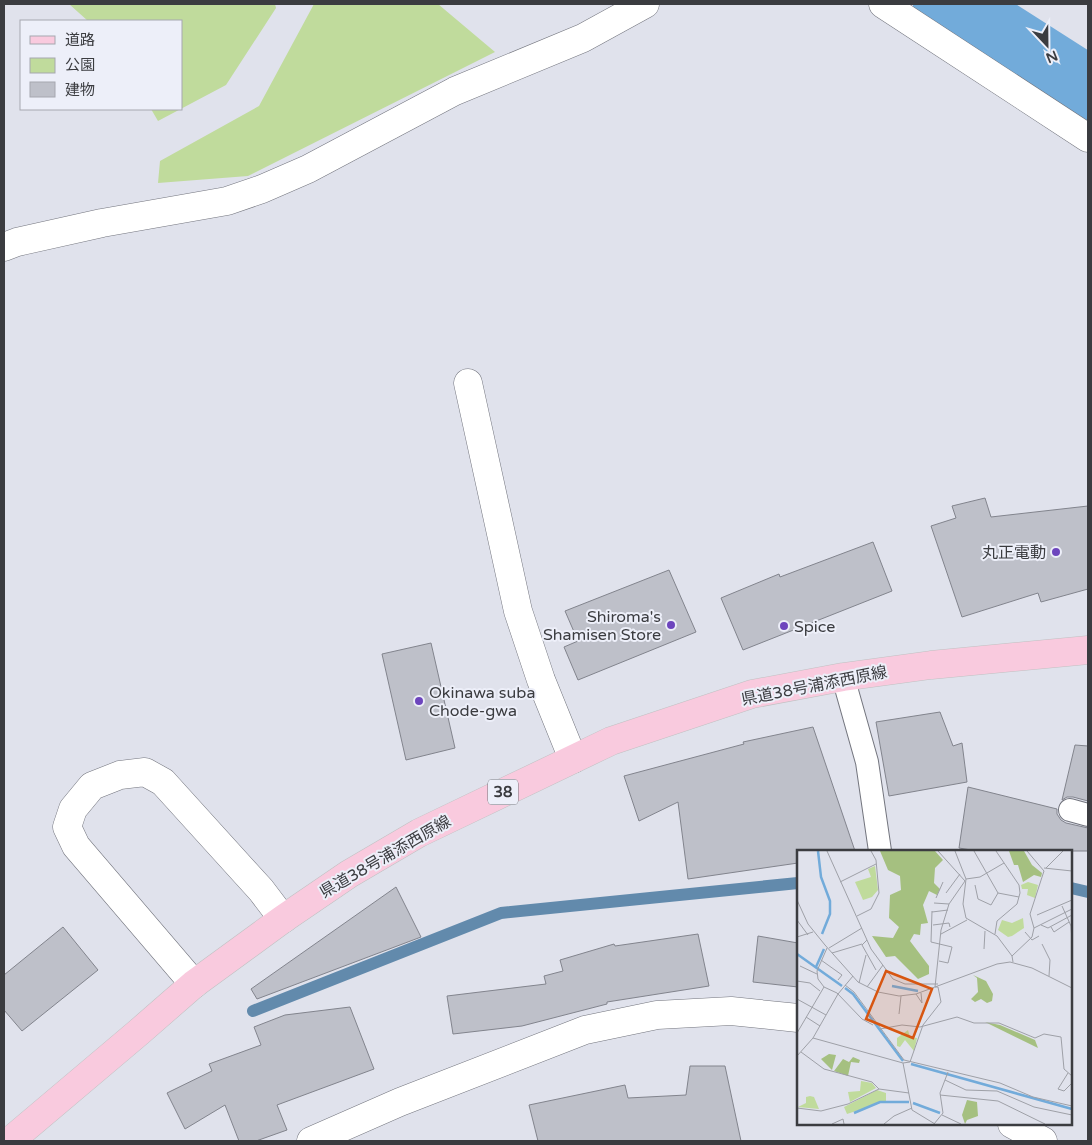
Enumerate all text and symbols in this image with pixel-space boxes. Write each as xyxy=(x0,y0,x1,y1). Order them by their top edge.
legend xyxy=(20,20,182,110)
north arrow xyxy=(1022,20,1072,70)
text: 道路 xyxy=(65,31,95,49)
text: N xyxy=(1043,47,1060,67)
text: 公園 xyxy=(65,56,95,74)
text: 建物 xyxy=(65,81,95,99)
place label: 丸正電動 xyxy=(982,543,1046,563)
marker: 丸正電動 xyxy=(1050,546,1062,558)
place label: Shiroma's Shamisen Store xyxy=(543,607,661,645)
place label: Spice xyxy=(794,617,835,637)
marker: Shiroma's Shamisen Store xyxy=(665,619,677,631)
marker: Spice xyxy=(778,620,790,632)
street label: 県道38号浦添西原線 xyxy=(740,662,889,710)
place label: Okinawa suba Chode-gwa xyxy=(429,683,535,721)
marker: Okinawa suba Chode-gwa xyxy=(413,695,425,707)
road number: 38 xyxy=(488,780,518,804)
street label: 県道38号浦添西原線 xyxy=(316,811,455,903)
inset map xyxy=(797,850,1072,1125)

